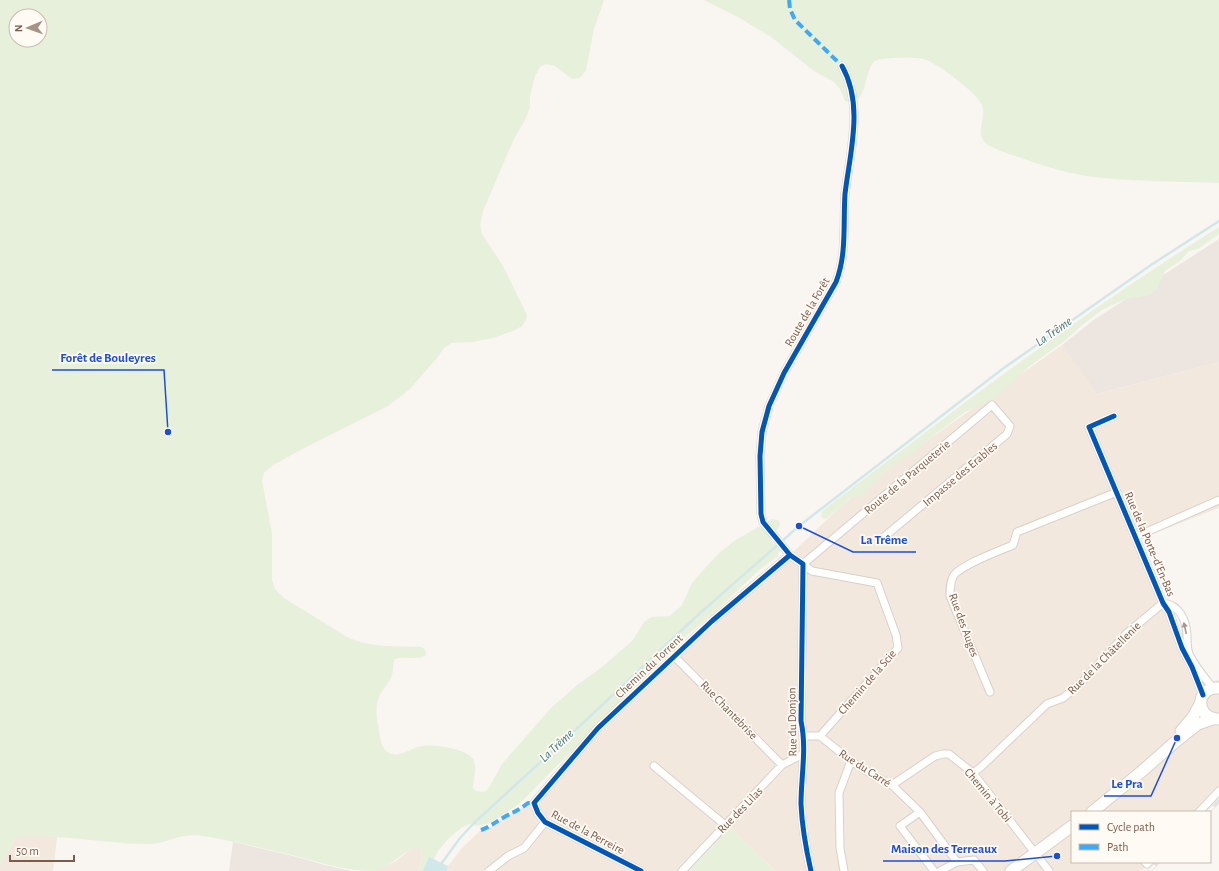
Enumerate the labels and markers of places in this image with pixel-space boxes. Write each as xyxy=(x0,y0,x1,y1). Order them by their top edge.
callout: Forêt de Bouleyres xyxy=(52,345,164,370)
callout: La Trême xyxy=(853,527,916,552)
callout: Le Pra xyxy=(1104,771,1151,796)
callout: Maison des Terreaux xyxy=(883,836,1005,861)

